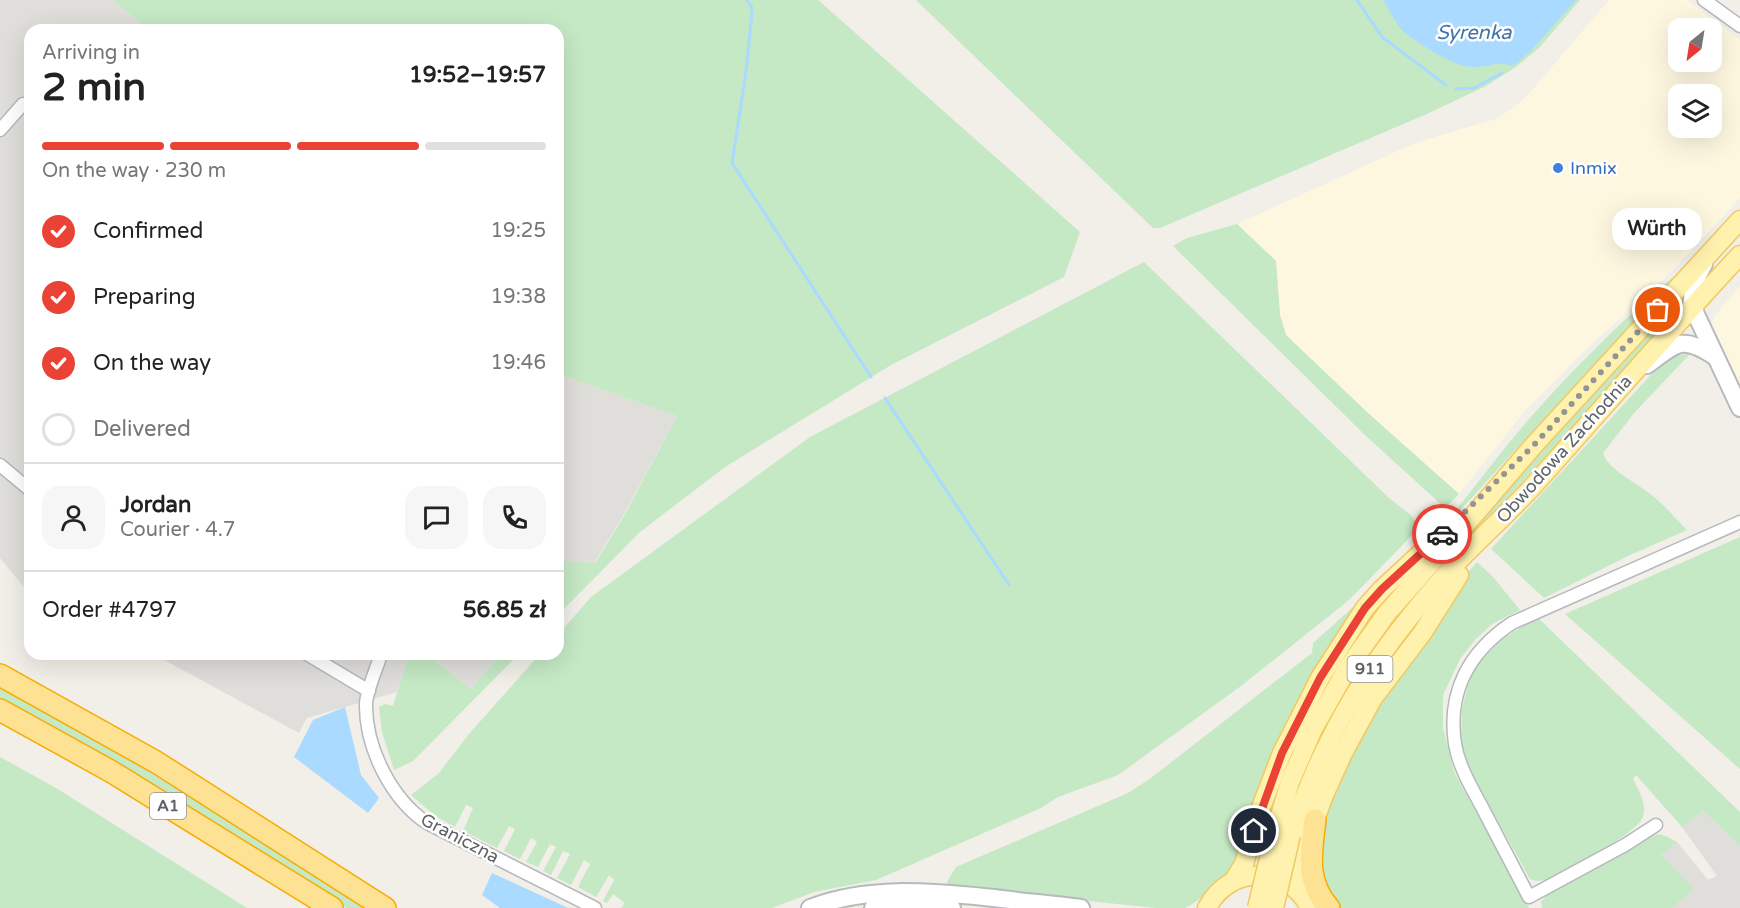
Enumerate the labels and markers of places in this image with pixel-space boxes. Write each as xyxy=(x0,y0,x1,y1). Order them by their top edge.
place label: Inmix xyxy=(1570,157,1617,179)
marker: Inmix xyxy=(1551,161,1565,175)
callout: Würth xyxy=(1613,208,1703,250)
pin xyxy=(1632,284,1683,335)
pin xyxy=(1228,805,1279,856)

